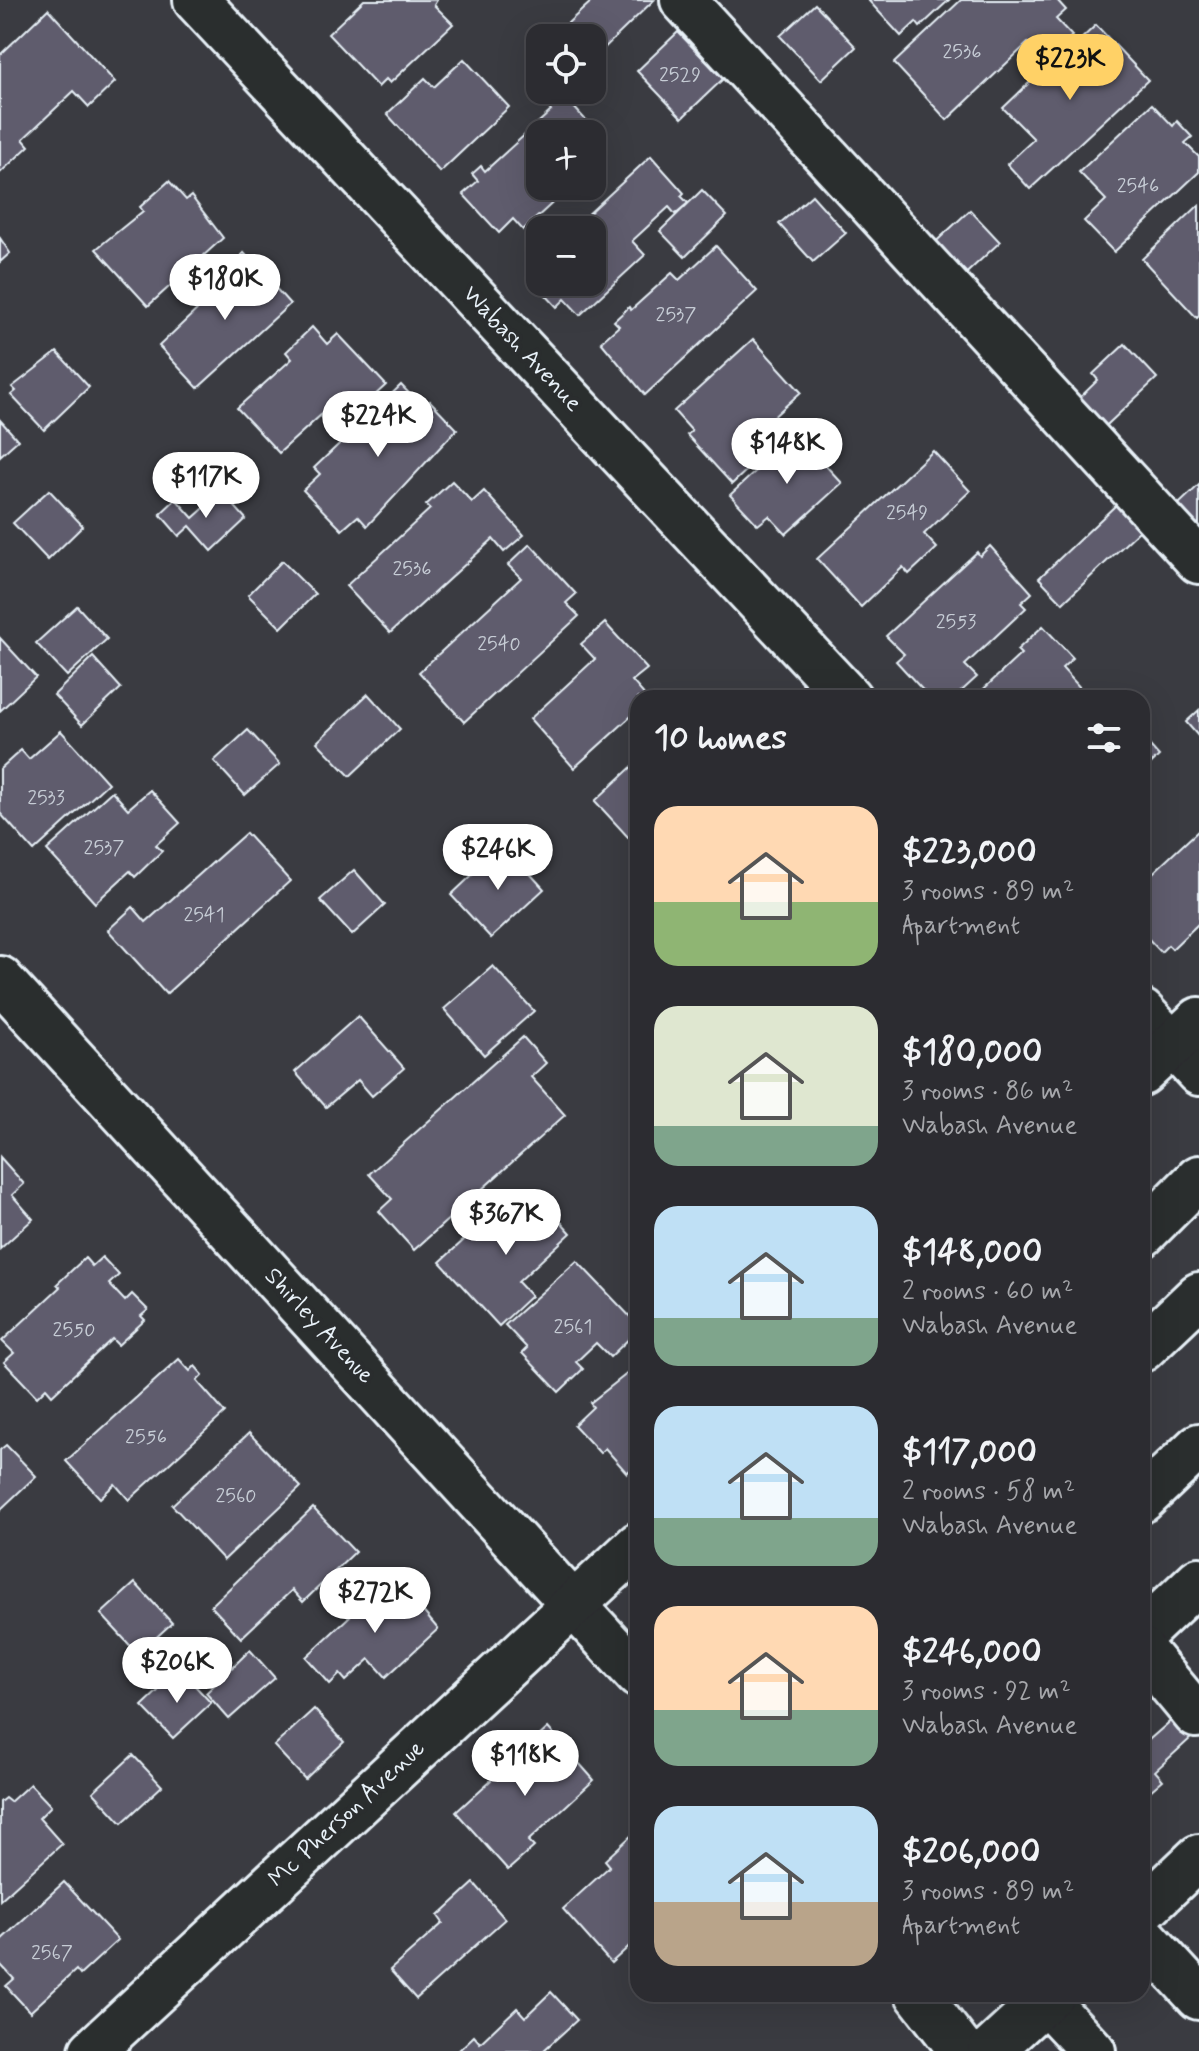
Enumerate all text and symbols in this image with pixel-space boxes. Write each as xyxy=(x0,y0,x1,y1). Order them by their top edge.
map controls xyxy=(526,24,606,296)
button: locate xyxy=(526,24,606,104)
pin: $223K xyxy=(1014,34,1126,102)
house number: 2536 xyxy=(943,39,981,66)
text: $223K xyxy=(1035,43,1105,77)
house number: 2529 xyxy=(659,62,701,89)
button: + xyxy=(526,120,606,200)
house number: 2546 xyxy=(1117,173,1159,200)
button: − xyxy=(526,216,606,296)
pin: $180K xyxy=(169,254,281,322)
text: $180K xyxy=(187,263,263,297)
street label: Wabash Avenue xyxy=(456,279,589,419)
house number: 2537 xyxy=(656,302,696,329)
pin: $224K xyxy=(322,391,434,459)
text: $224K xyxy=(340,400,416,434)
pin: $148K xyxy=(731,418,843,486)
text: $148K xyxy=(749,427,825,461)
pin: $117K xyxy=(150,452,262,520)
text: $117K xyxy=(171,461,241,495)
house number: 2549 xyxy=(886,500,928,527)
house number: 2536 xyxy=(393,556,431,583)
house number: 2553 xyxy=(936,609,976,636)
house number: 2540 xyxy=(477,631,521,658)
text: 10 homes xyxy=(654,716,787,761)
icon: filters xyxy=(1082,716,1126,760)
house number: 2533 xyxy=(27,785,65,812)
pin: $246K xyxy=(442,824,554,892)
text: $223,000 xyxy=(902,830,1037,875)
text: $246K xyxy=(461,833,535,867)
house number: 2537 xyxy=(84,835,124,862)
icon: home xyxy=(718,838,814,934)
text: 3 rooms · 89 m² xyxy=(902,875,1074,909)
house number: 2541 xyxy=(183,902,225,929)
text: Apartment xyxy=(902,909,1020,943)
text: $180,000 xyxy=(902,1030,1043,1075)
icon: home xyxy=(718,1038,814,1134)
text: 3 rooms · 86 m² xyxy=(902,1075,1073,1109)
text: Wabash Avenue xyxy=(902,1109,1077,1143)
pin: $367K xyxy=(450,1189,562,1257)
text: $367K xyxy=(469,1198,543,1232)
text: $148,000 xyxy=(902,1230,1042,1275)
icon: home xyxy=(718,1238,814,1334)
street label: Shirley Avenue xyxy=(257,1261,381,1391)
text: 2 rooms · 60 m² xyxy=(902,1275,1073,1309)
text: Wabash Avenue xyxy=(902,1309,1077,1343)
house number: 2561 xyxy=(554,1314,592,1341)
house number: 2550 xyxy=(53,1317,95,1344)
house number: 2556 xyxy=(125,1424,167,1451)
text: $117,000 xyxy=(902,1430,1037,1475)
icon: home xyxy=(718,1438,814,1534)
text: 2 rooms · 58 m² xyxy=(902,1475,1075,1509)
house number: 2560 xyxy=(215,1483,257,1510)
text: Wabash Avenue xyxy=(902,1509,1077,1543)
pin: $272K xyxy=(319,1567,431,1635)
text: $272K xyxy=(338,1576,412,1610)
text: $246,000 xyxy=(902,1630,1042,1675)
pin: $206K xyxy=(121,1637,233,1705)
icon: home xyxy=(718,1638,814,1734)
text: $206K xyxy=(140,1646,214,1680)
text: 3 rooms · 92 m² xyxy=(902,1675,1071,1709)
text: Wabash Avenue xyxy=(902,1709,1077,1743)
pin: $118K xyxy=(469,1730,581,1798)
street label: Mc Pherson Avenue xyxy=(262,1733,432,1895)
text: $118K xyxy=(490,1739,560,1773)
text: $206,000 xyxy=(902,1830,1040,1875)
icon: home xyxy=(718,1838,814,1934)
text: 3 rooms · 89 m² xyxy=(902,1875,1074,1909)
text: Apartment xyxy=(902,1909,1020,1943)
house number: 2567 xyxy=(31,1940,73,1967)

